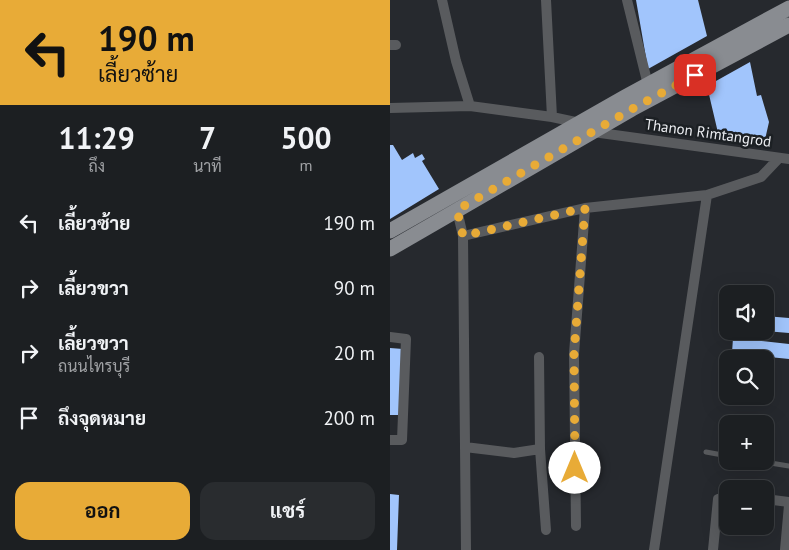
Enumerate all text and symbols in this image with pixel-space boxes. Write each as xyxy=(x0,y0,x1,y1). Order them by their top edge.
text: 190 m xyxy=(98,15,195,61)
icon: left xyxy=(15,20,80,85)
pin xyxy=(674,54,716,96)
text: เลี้ยวซ้าย xyxy=(98,60,178,88)
icon: arrive xyxy=(681,61,709,89)
street label: Thanon Rimtangrod xyxy=(644,114,773,151)
text: 11:29 xyxy=(59,118,135,157)
text: 7 xyxy=(199,118,216,157)
text: 500 xyxy=(280,118,331,157)
text: m xyxy=(299,155,312,175)
text: ถึง xyxy=(88,156,105,176)
text: นาที xyxy=(193,156,222,176)
icon: left xyxy=(15,209,43,237)
text: เลี้ยวซ้าย xyxy=(58,211,130,235)
text: 190 m xyxy=(323,211,375,235)
icon: right xyxy=(15,274,43,302)
text: เลี้ยวขวา xyxy=(58,276,129,300)
text: 90 m xyxy=(334,276,375,300)
map controls xyxy=(719,285,774,535)
button: sound xyxy=(719,285,774,340)
text: เลี้ยวขวา xyxy=(58,331,129,355)
icon: right xyxy=(15,339,43,367)
text: 20 m xyxy=(334,341,375,365)
button: search xyxy=(719,350,774,405)
text: ถนนไทรบุรี xyxy=(58,356,130,376)
icon: arrive xyxy=(15,404,43,432)
text: ถึงจุดหมาย xyxy=(58,406,146,430)
text: 200 m xyxy=(323,406,375,430)
button: + xyxy=(719,415,774,470)
position arrow xyxy=(548,441,600,493)
button: − xyxy=(719,480,774,535)
button: ออก xyxy=(15,482,190,540)
button: แชร์ xyxy=(200,482,375,540)

